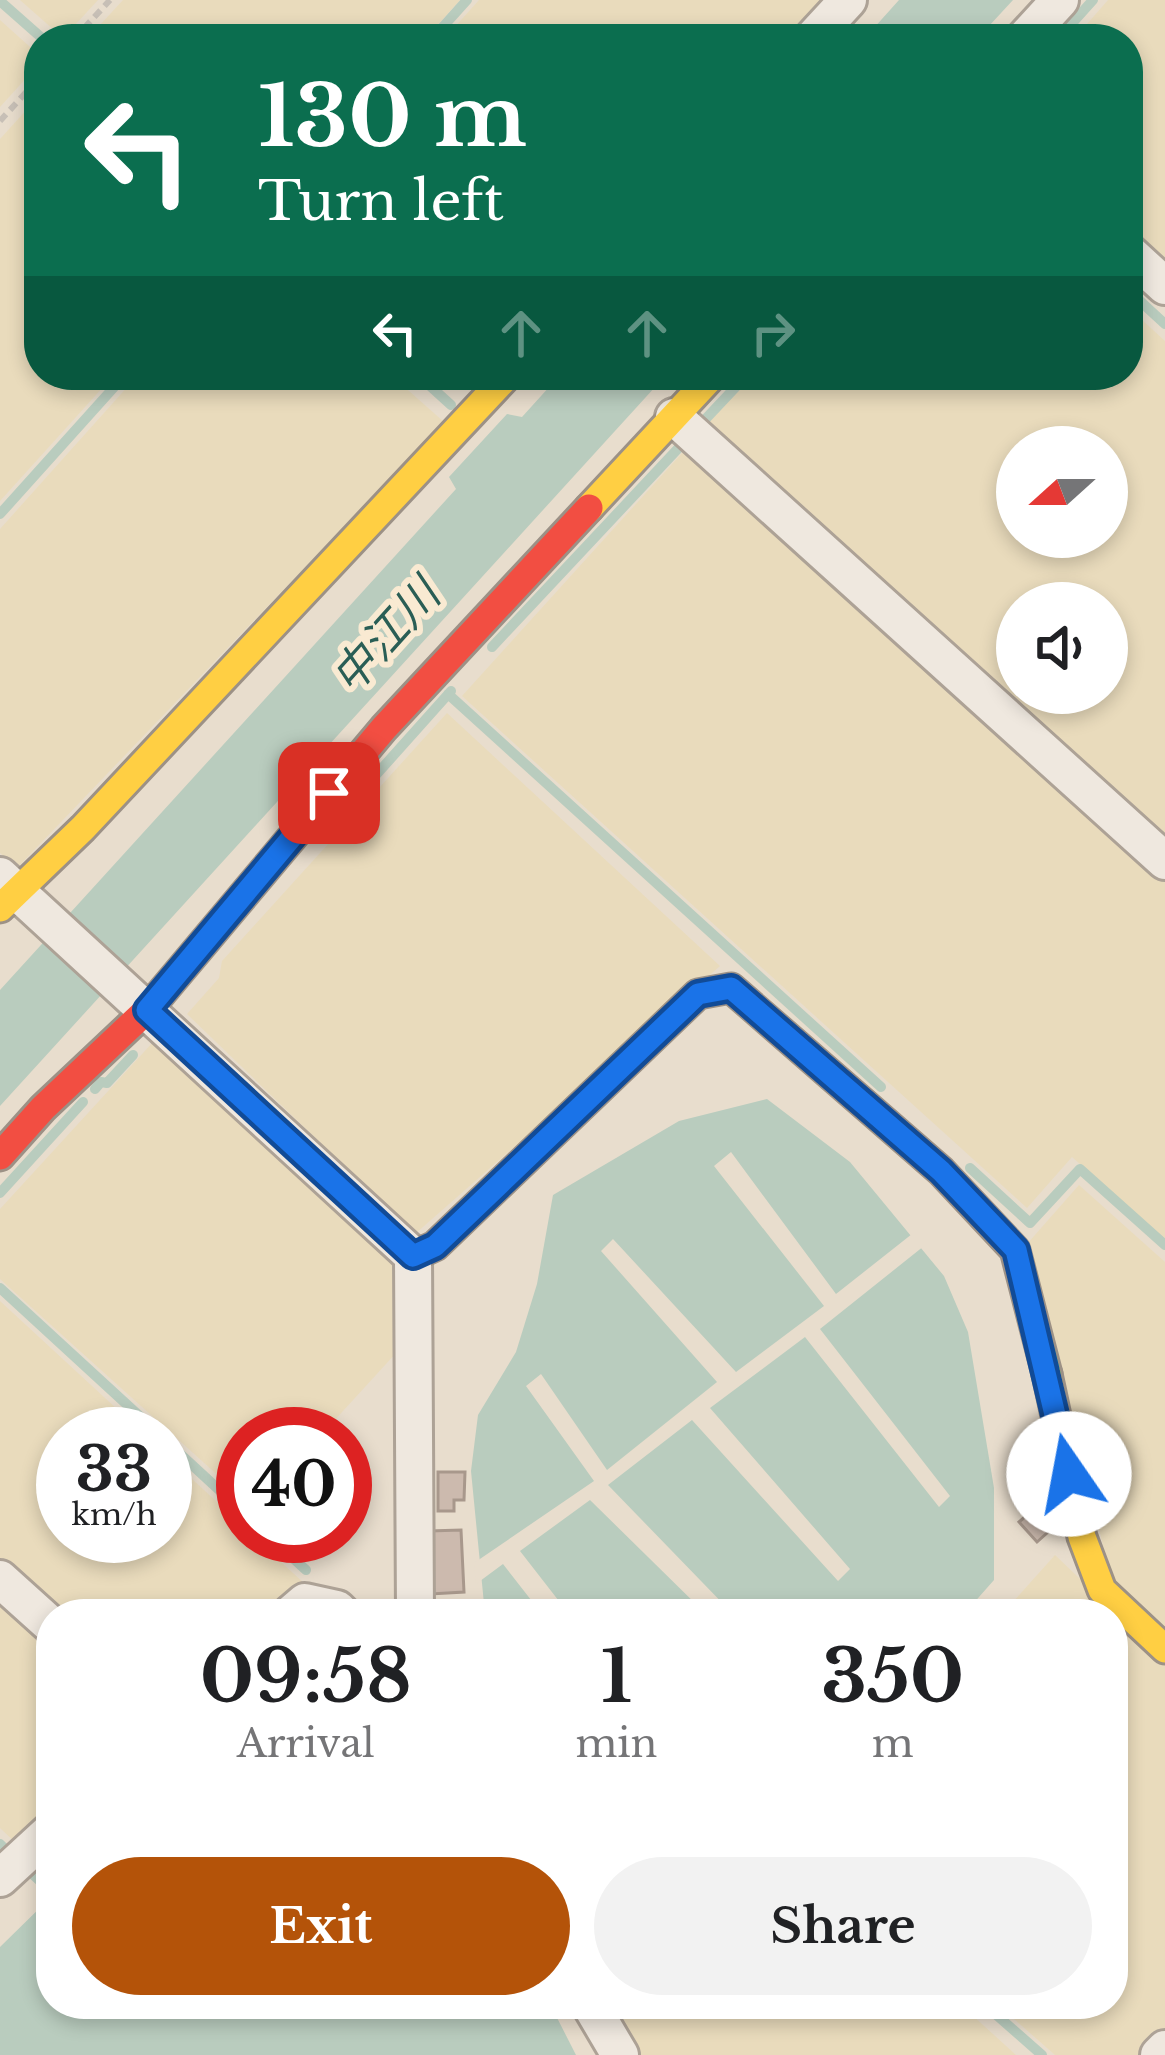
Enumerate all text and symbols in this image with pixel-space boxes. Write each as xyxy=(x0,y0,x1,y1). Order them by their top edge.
text: 130 m xyxy=(258,65,527,169)
icon: left xyxy=(60,72,216,228)
text: Turn left xyxy=(258,168,504,235)
icon: left xyxy=(362,300,428,366)
icon: ahead xyxy=(488,300,554,366)
icon: ahead xyxy=(614,300,680,366)
icon: right xyxy=(740,300,806,366)
north arrow xyxy=(996,426,1128,558)
map controls xyxy=(996,426,1128,714)
water label: 中江川 xyxy=(319,564,454,705)
button: sound xyxy=(996,582,1128,714)
pin xyxy=(278,742,380,844)
icon: arrive xyxy=(296,760,362,826)
speed limit sign: 40 xyxy=(216,1407,372,1563)
position arrow xyxy=(1006,1411,1132,1537)
text: 33 xyxy=(76,1433,152,1507)
text: km/h xyxy=(71,1496,157,1533)
text: 09:58 xyxy=(200,1632,412,1721)
text: 1 xyxy=(601,1632,632,1721)
text: 350 xyxy=(821,1632,964,1721)
text: Arrival xyxy=(237,1719,375,1768)
text: min xyxy=(575,1719,657,1768)
text: m xyxy=(872,1719,914,1768)
button: Exit xyxy=(72,1857,570,1995)
button: Share xyxy=(594,1857,1092,1995)

